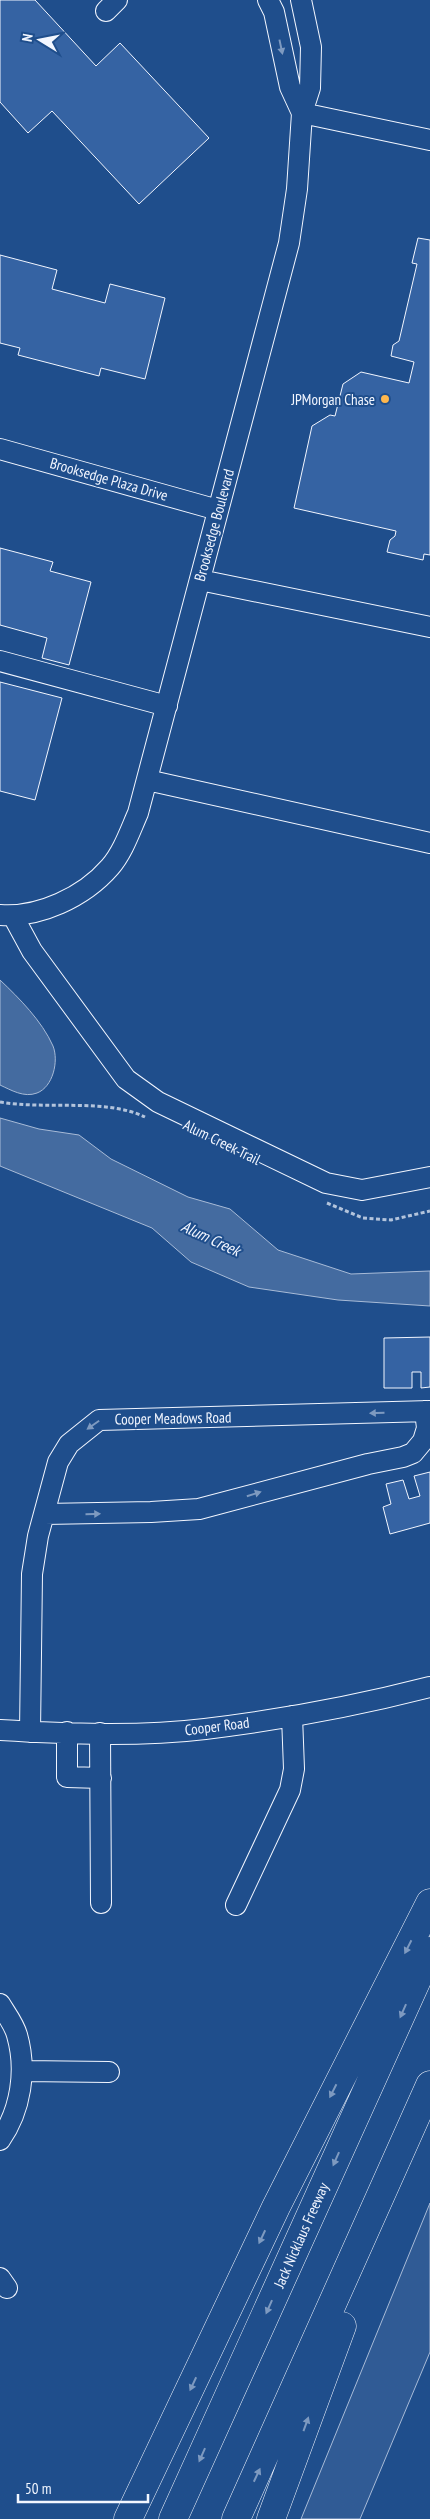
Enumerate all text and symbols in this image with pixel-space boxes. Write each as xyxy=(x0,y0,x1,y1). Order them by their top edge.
north arrow xyxy=(15,15,65,65)
text: N xyxy=(18,32,37,43)
one-way arrow xyxy=(277,39,285,54)
place label: JPMorgan Chase xyxy=(290,390,375,409)
marker: JPMorgan Chase xyxy=(379,393,391,405)
street label: Brooksedge Plaza Drive xyxy=(48,453,170,505)
street label: Brooksedge Boulevard xyxy=(190,467,238,583)
street label: Alum Creek Trail xyxy=(180,1115,264,1169)
water label: Alum Creek xyxy=(178,1216,245,1261)
street label: Cooper Meadows Road xyxy=(114,1407,232,1429)
one-way arrow xyxy=(368,1409,384,1417)
one-way arrow xyxy=(86,1420,100,1430)
one-way arrow xyxy=(246,1490,261,1497)
one-way arrow xyxy=(86,1509,102,1517)
street label: Cooper Road xyxy=(184,1713,250,1739)
one-way arrow xyxy=(404,1939,412,1954)
one-way arrow xyxy=(399,2004,407,2018)
one-way arrow xyxy=(329,2084,337,2098)
one-way arrow xyxy=(331,2152,339,2166)
street label: Jack Nicklaus Freeway xyxy=(269,2179,333,2292)
one-way arrow xyxy=(258,2230,266,2244)
one-way arrow xyxy=(264,2300,272,2314)
one-way arrow xyxy=(189,2377,197,2391)
one-way arrow xyxy=(302,2416,310,2431)
one-way arrow xyxy=(197,2448,205,2462)
one-way arrow xyxy=(253,2468,261,2482)
scale bar xyxy=(18,2472,148,2504)
text: 50 m xyxy=(25,2479,51,2498)

